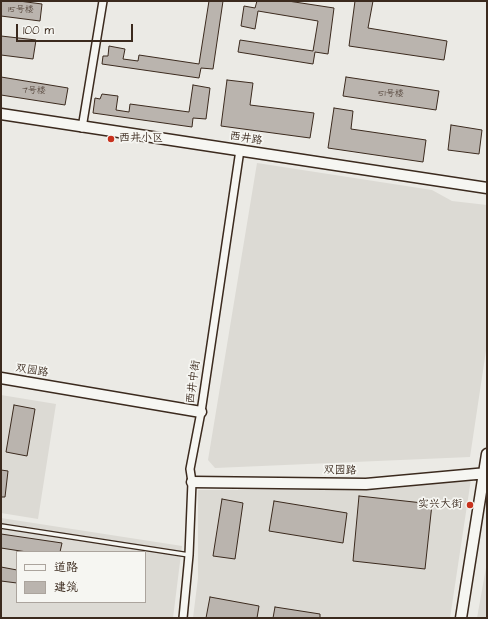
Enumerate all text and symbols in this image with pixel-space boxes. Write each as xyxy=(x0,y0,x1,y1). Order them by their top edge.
house number: 15号楼 xyxy=(8,5,34,15)
scale bar xyxy=(18,16,135,42)
text: 100 m xyxy=(23,22,54,39)
house number: 7号楼 xyxy=(22,86,46,96)
house number: 51号楼 xyxy=(378,89,404,99)
street label: 西井路 xyxy=(229,130,263,148)
place label: 西井小区 xyxy=(119,132,163,146)
marker: 西井小区 xyxy=(106,134,116,144)
street label: 西井中街 xyxy=(184,359,204,405)
street label: 双园路 xyxy=(15,362,49,380)
street label: 双园路 xyxy=(323,464,357,478)
place label: 实兴大街 xyxy=(418,498,462,512)
marker: 实兴大街 xyxy=(465,500,475,510)
legend xyxy=(16,551,146,603)
text: 道路 xyxy=(54,559,78,576)
text: 建筑 xyxy=(54,579,78,596)

